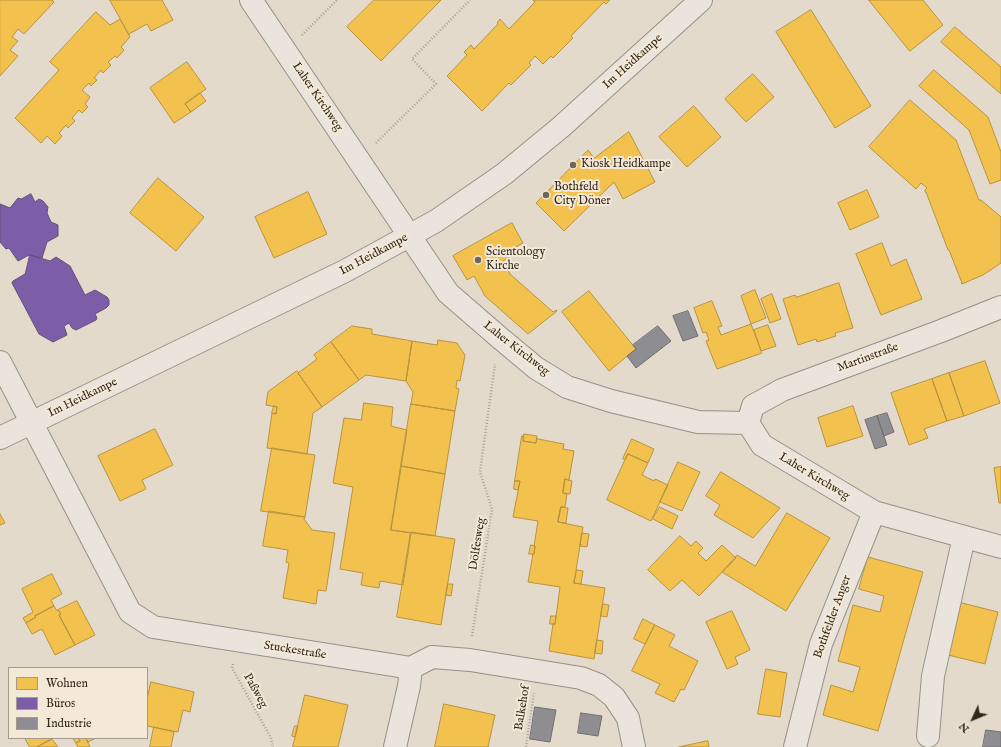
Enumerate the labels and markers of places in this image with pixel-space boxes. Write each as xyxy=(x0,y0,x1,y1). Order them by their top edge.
place label: Kiosk Heidkampe xyxy=(581,158,671,172)
marker: Kiosk Heidkampe xyxy=(568,160,578,170)
place label: Bothfeld City Döner xyxy=(554,181,611,209)
marker: Bothfeld City Döner xyxy=(541,190,551,200)
place label: Scientology Kirche xyxy=(486,246,545,274)
marker: Scientology Kirche xyxy=(473,255,483,265)

